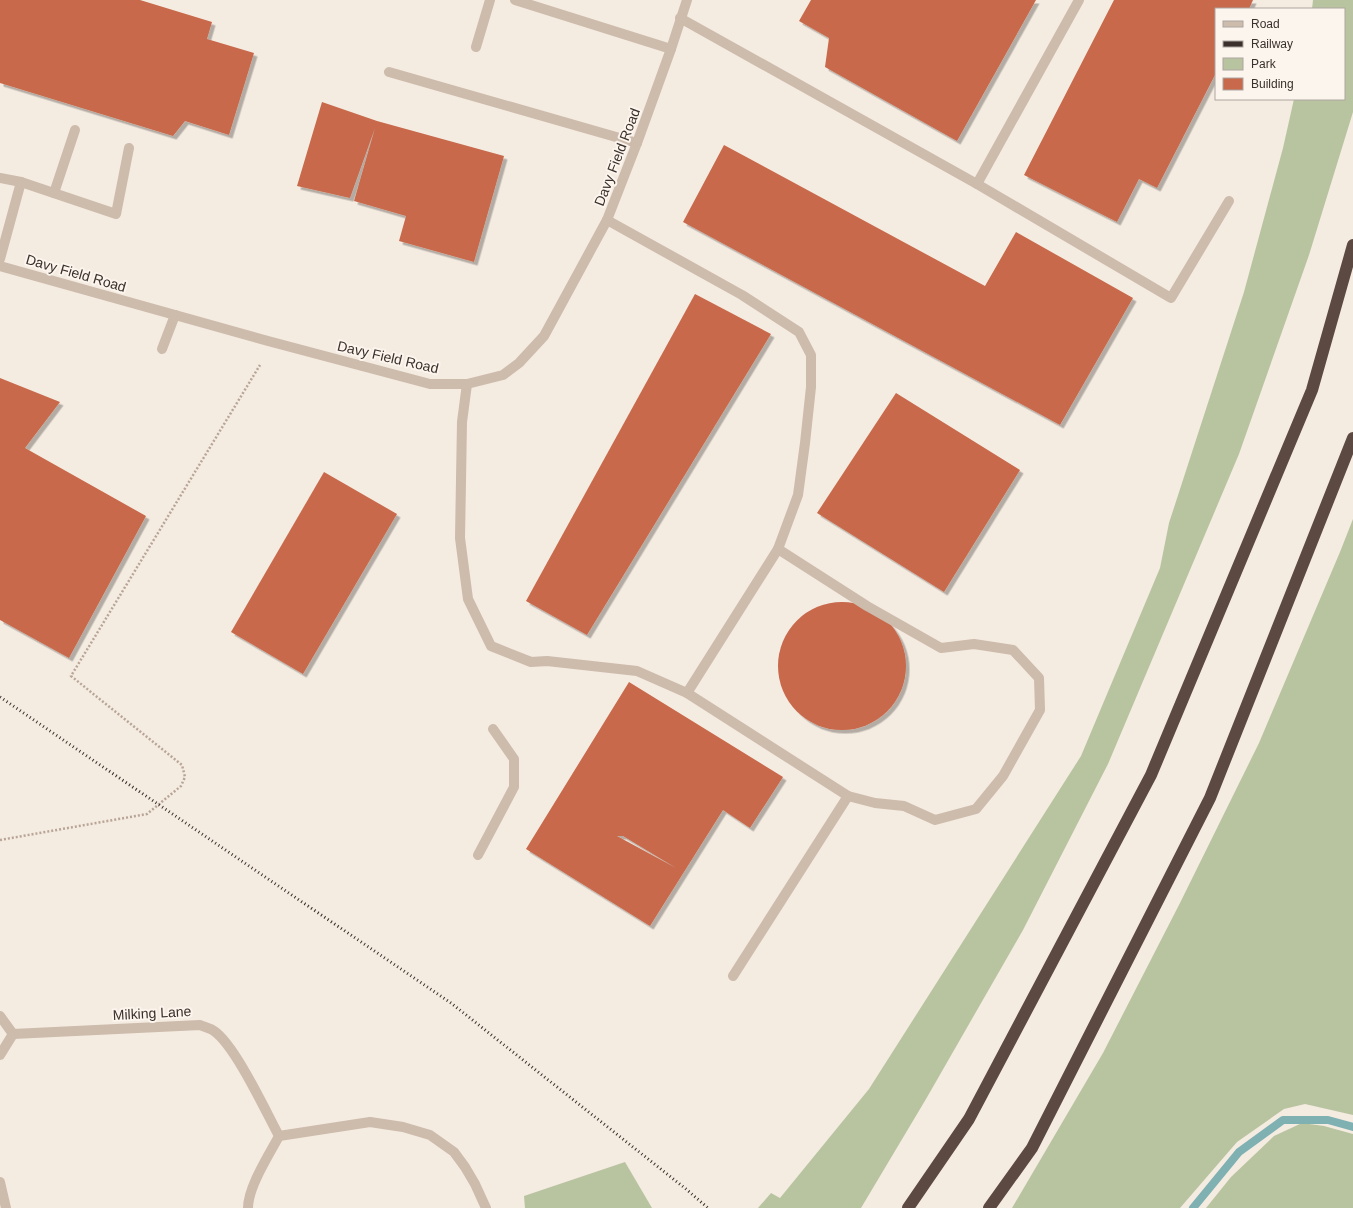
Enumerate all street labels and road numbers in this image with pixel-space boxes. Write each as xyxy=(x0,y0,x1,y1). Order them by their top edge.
street label: Davy Field Road xyxy=(591,106,643,208)
street label: Davy Field Road xyxy=(24,251,128,295)
street label: Davy Field Road xyxy=(336,338,440,376)
street label: Milking Lane xyxy=(112,1003,192,1023)

